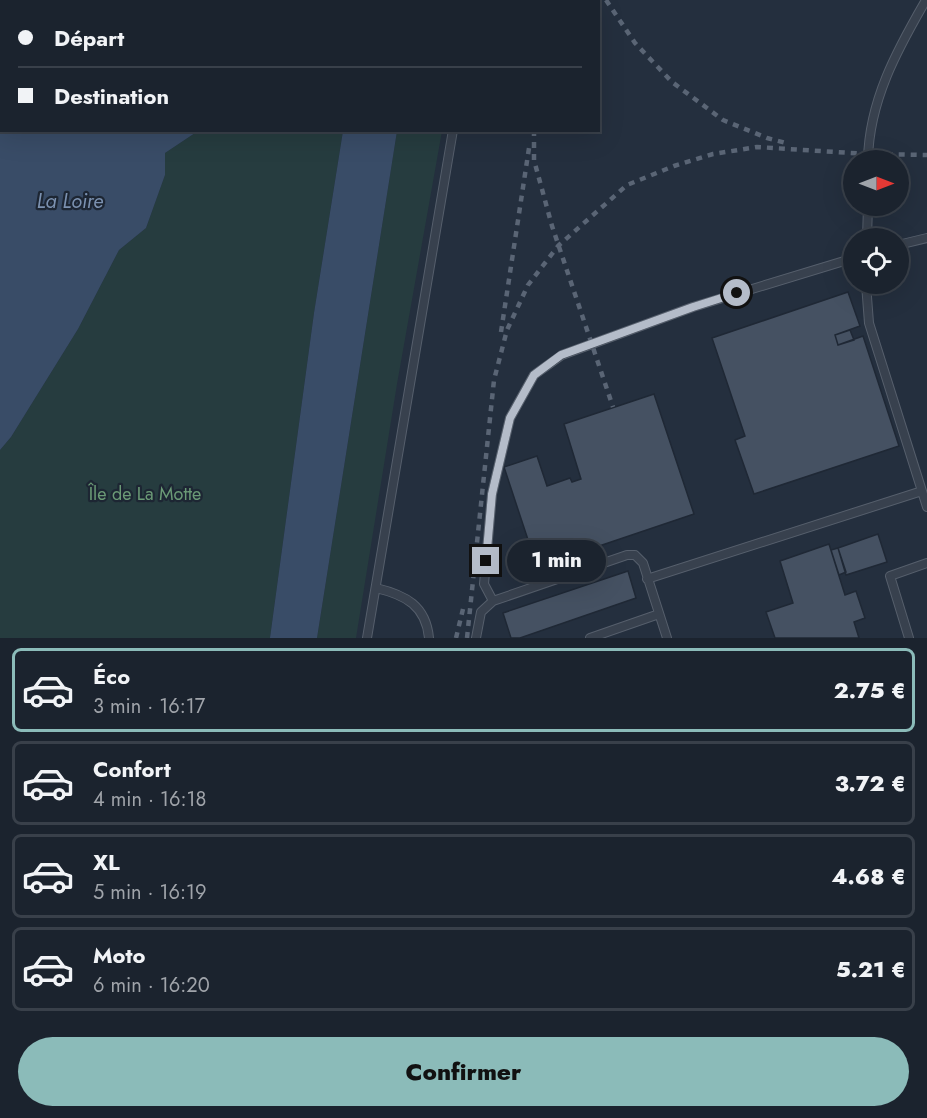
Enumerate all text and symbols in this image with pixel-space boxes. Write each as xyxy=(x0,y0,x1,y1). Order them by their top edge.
text: Départ xyxy=(54,22,124,54)
text: Destination xyxy=(54,80,169,112)
north arrow xyxy=(843,150,909,216)
map controls xyxy=(843,150,909,294)
water label: La Loire xyxy=(37,187,103,216)
button: locate xyxy=(843,228,909,294)
route start xyxy=(723,279,750,306)
park label: Île de La Motte xyxy=(88,481,201,507)
callout: 1 min xyxy=(507,540,606,582)
text: 1 min xyxy=(531,546,582,575)
route end xyxy=(472,547,499,574)
text: Éco xyxy=(93,660,130,692)
icon: car xyxy=(21,663,75,717)
text: 2.75 € xyxy=(834,674,906,706)
text: 3 min · 16:17 xyxy=(93,692,205,721)
text: Confort xyxy=(93,753,171,785)
icon: car xyxy=(21,756,75,810)
text: 3.72 € xyxy=(835,767,906,799)
text: 4 min · 16:18 xyxy=(93,785,206,814)
text: XL xyxy=(93,846,120,878)
icon: car xyxy=(21,849,75,903)
text: 4.68 € xyxy=(832,860,906,892)
text: 5 min · 16:19 xyxy=(93,878,207,907)
text: Moto xyxy=(93,939,146,971)
icon: car xyxy=(21,942,75,996)
text: 5.21 € xyxy=(836,953,906,985)
text: 6 min · 16:20 xyxy=(93,971,210,1000)
button: Confirmer xyxy=(18,1037,909,1106)

